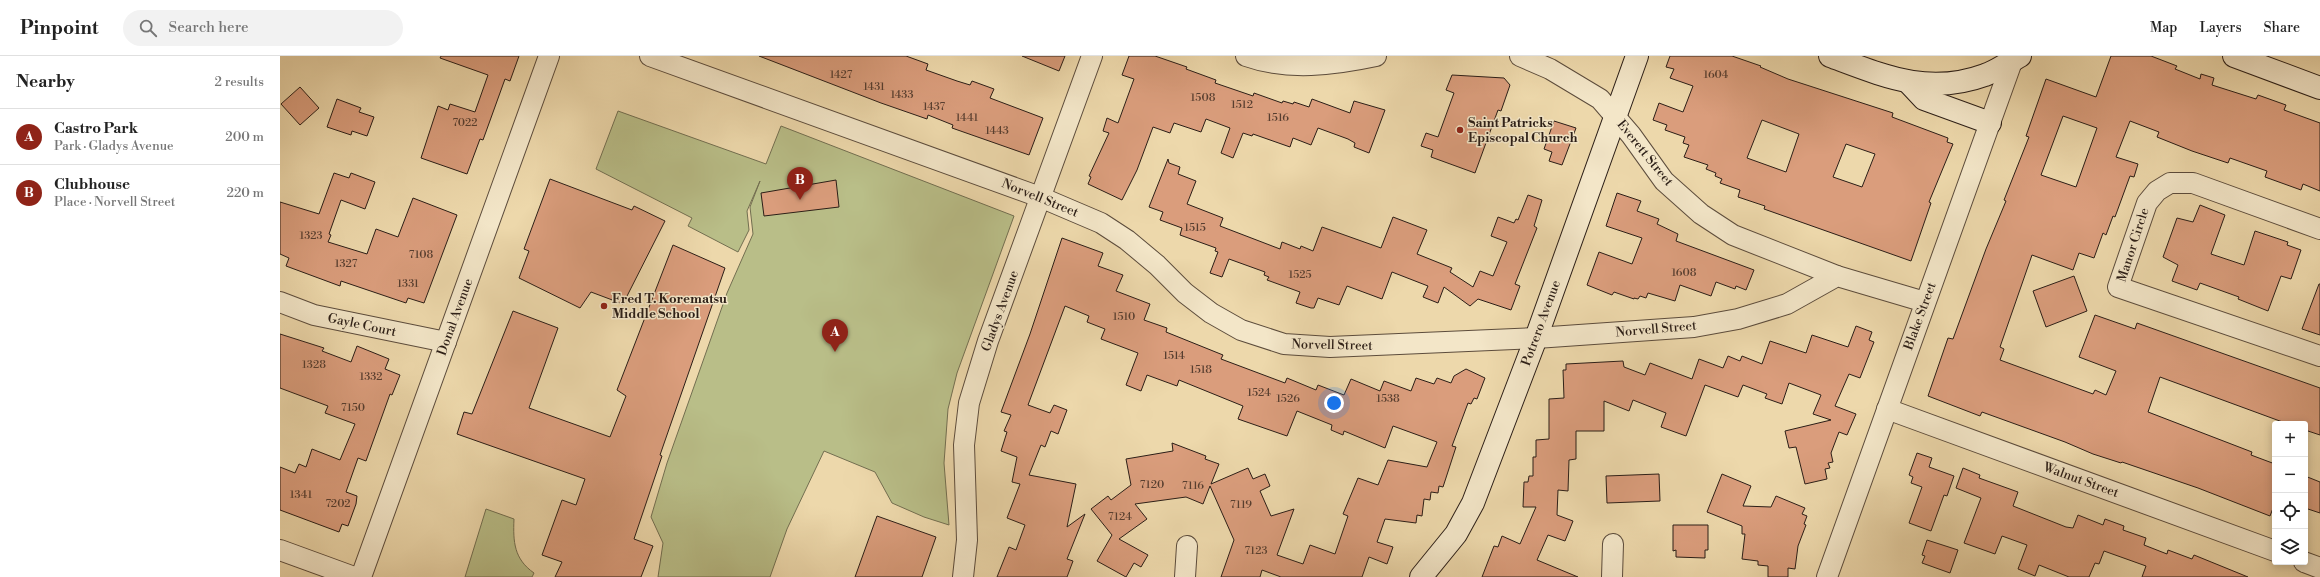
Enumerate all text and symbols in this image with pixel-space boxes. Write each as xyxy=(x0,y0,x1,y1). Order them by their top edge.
search box xyxy=(123,10,403,46)
text: Pinpoint xyxy=(20,16,99,40)
icon: search xyxy=(137,17,159,39)
text: Search here xyxy=(169,18,249,37)
text: Map xyxy=(2150,19,2177,37)
text: Layers xyxy=(2199,19,2242,37)
text: Share xyxy=(2264,19,2300,37)
house number: 1427 xyxy=(830,68,853,82)
house number: 1604 xyxy=(1704,68,1729,82)
text: Nearby xyxy=(16,71,75,93)
text: 2 results xyxy=(215,74,264,90)
house number: 1431 xyxy=(863,80,885,94)
house number: 1433 xyxy=(891,88,914,102)
house number: 1508 xyxy=(1191,91,1216,105)
house number: 1512 xyxy=(1231,98,1253,112)
house number: 1437 xyxy=(923,100,946,114)
house number: 1441 xyxy=(956,111,978,125)
house number: 1516 xyxy=(1267,111,1289,125)
place label: Saint Patricks Episcopal Church xyxy=(1468,115,1578,146)
house number: 7022 xyxy=(453,116,477,130)
street label: Everett Street xyxy=(1613,117,1677,190)
text: Castro Park xyxy=(54,119,138,138)
house number: 1443 xyxy=(985,124,1009,138)
marker: Saint Patricks Episcopal Church xyxy=(1455,125,1465,135)
text: A xyxy=(24,129,34,145)
text: 200 m xyxy=(225,129,264,145)
text: Park · Gladys Avenue xyxy=(54,138,174,154)
pin: B xyxy=(787,167,813,200)
text: Clubhouse xyxy=(54,175,130,194)
street label: Norvell Street xyxy=(999,175,1081,221)
text: B xyxy=(24,185,34,201)
text: 220 m xyxy=(226,185,264,201)
text: Place · Norvell Street xyxy=(54,194,175,210)
street label: Manor Circle xyxy=(2113,206,2153,284)
house number: 1515 xyxy=(1184,221,1206,235)
house number: 1323 xyxy=(299,229,323,243)
house number: 7108 xyxy=(409,248,433,262)
house number: 1327 xyxy=(335,257,358,271)
house number: 1608 xyxy=(1671,266,1697,280)
street label: Gladys Avenue xyxy=(978,268,1022,354)
house number: 1525 xyxy=(1288,268,1312,282)
street label: Donal Avenue xyxy=(434,276,477,358)
house number: 1331 xyxy=(397,277,419,291)
street label: Potrero Avenue xyxy=(1518,277,1564,368)
street label: Blake Street xyxy=(1900,280,1940,353)
place label: Fred T. Korematsu Middle School xyxy=(612,291,727,322)
marker: Fred T. Korematsu Middle School xyxy=(599,301,609,311)
street label: Gayle Court xyxy=(326,310,398,340)
house number: 1510 xyxy=(1113,310,1135,324)
street label: Norvell Street xyxy=(1615,317,1698,341)
pin: A xyxy=(822,319,848,352)
street label: Norvell Street xyxy=(1291,336,1373,354)
house number: 1514 xyxy=(1163,349,1185,363)
house number: 1328 xyxy=(302,358,326,372)
house number: 1518 xyxy=(1190,363,1212,377)
house number: 1332 xyxy=(359,370,383,384)
house number: 1524 xyxy=(1247,386,1271,400)
house number: 1526 xyxy=(1276,392,1300,406)
house number: 1538 xyxy=(1376,392,1400,406)
your location xyxy=(1324,393,1344,413)
house number: 7150 xyxy=(341,401,365,415)
map controls xyxy=(2272,421,2308,565)
button: + xyxy=(2272,421,2308,457)
button: − xyxy=(2272,457,2308,493)
street label: Walnut Street xyxy=(2040,459,2121,501)
house number: 7120 xyxy=(1140,478,1164,492)
house number: 7116 xyxy=(1182,479,1204,493)
house number: 1341 xyxy=(290,488,312,502)
button: locate xyxy=(2272,493,2308,529)
house number: 7202 xyxy=(325,497,351,511)
house number: 7119 xyxy=(1230,498,1252,512)
house number: 7124 xyxy=(1108,510,1132,524)
button: layers xyxy=(2272,529,2308,565)
house number: 7123 xyxy=(1244,544,1268,558)

